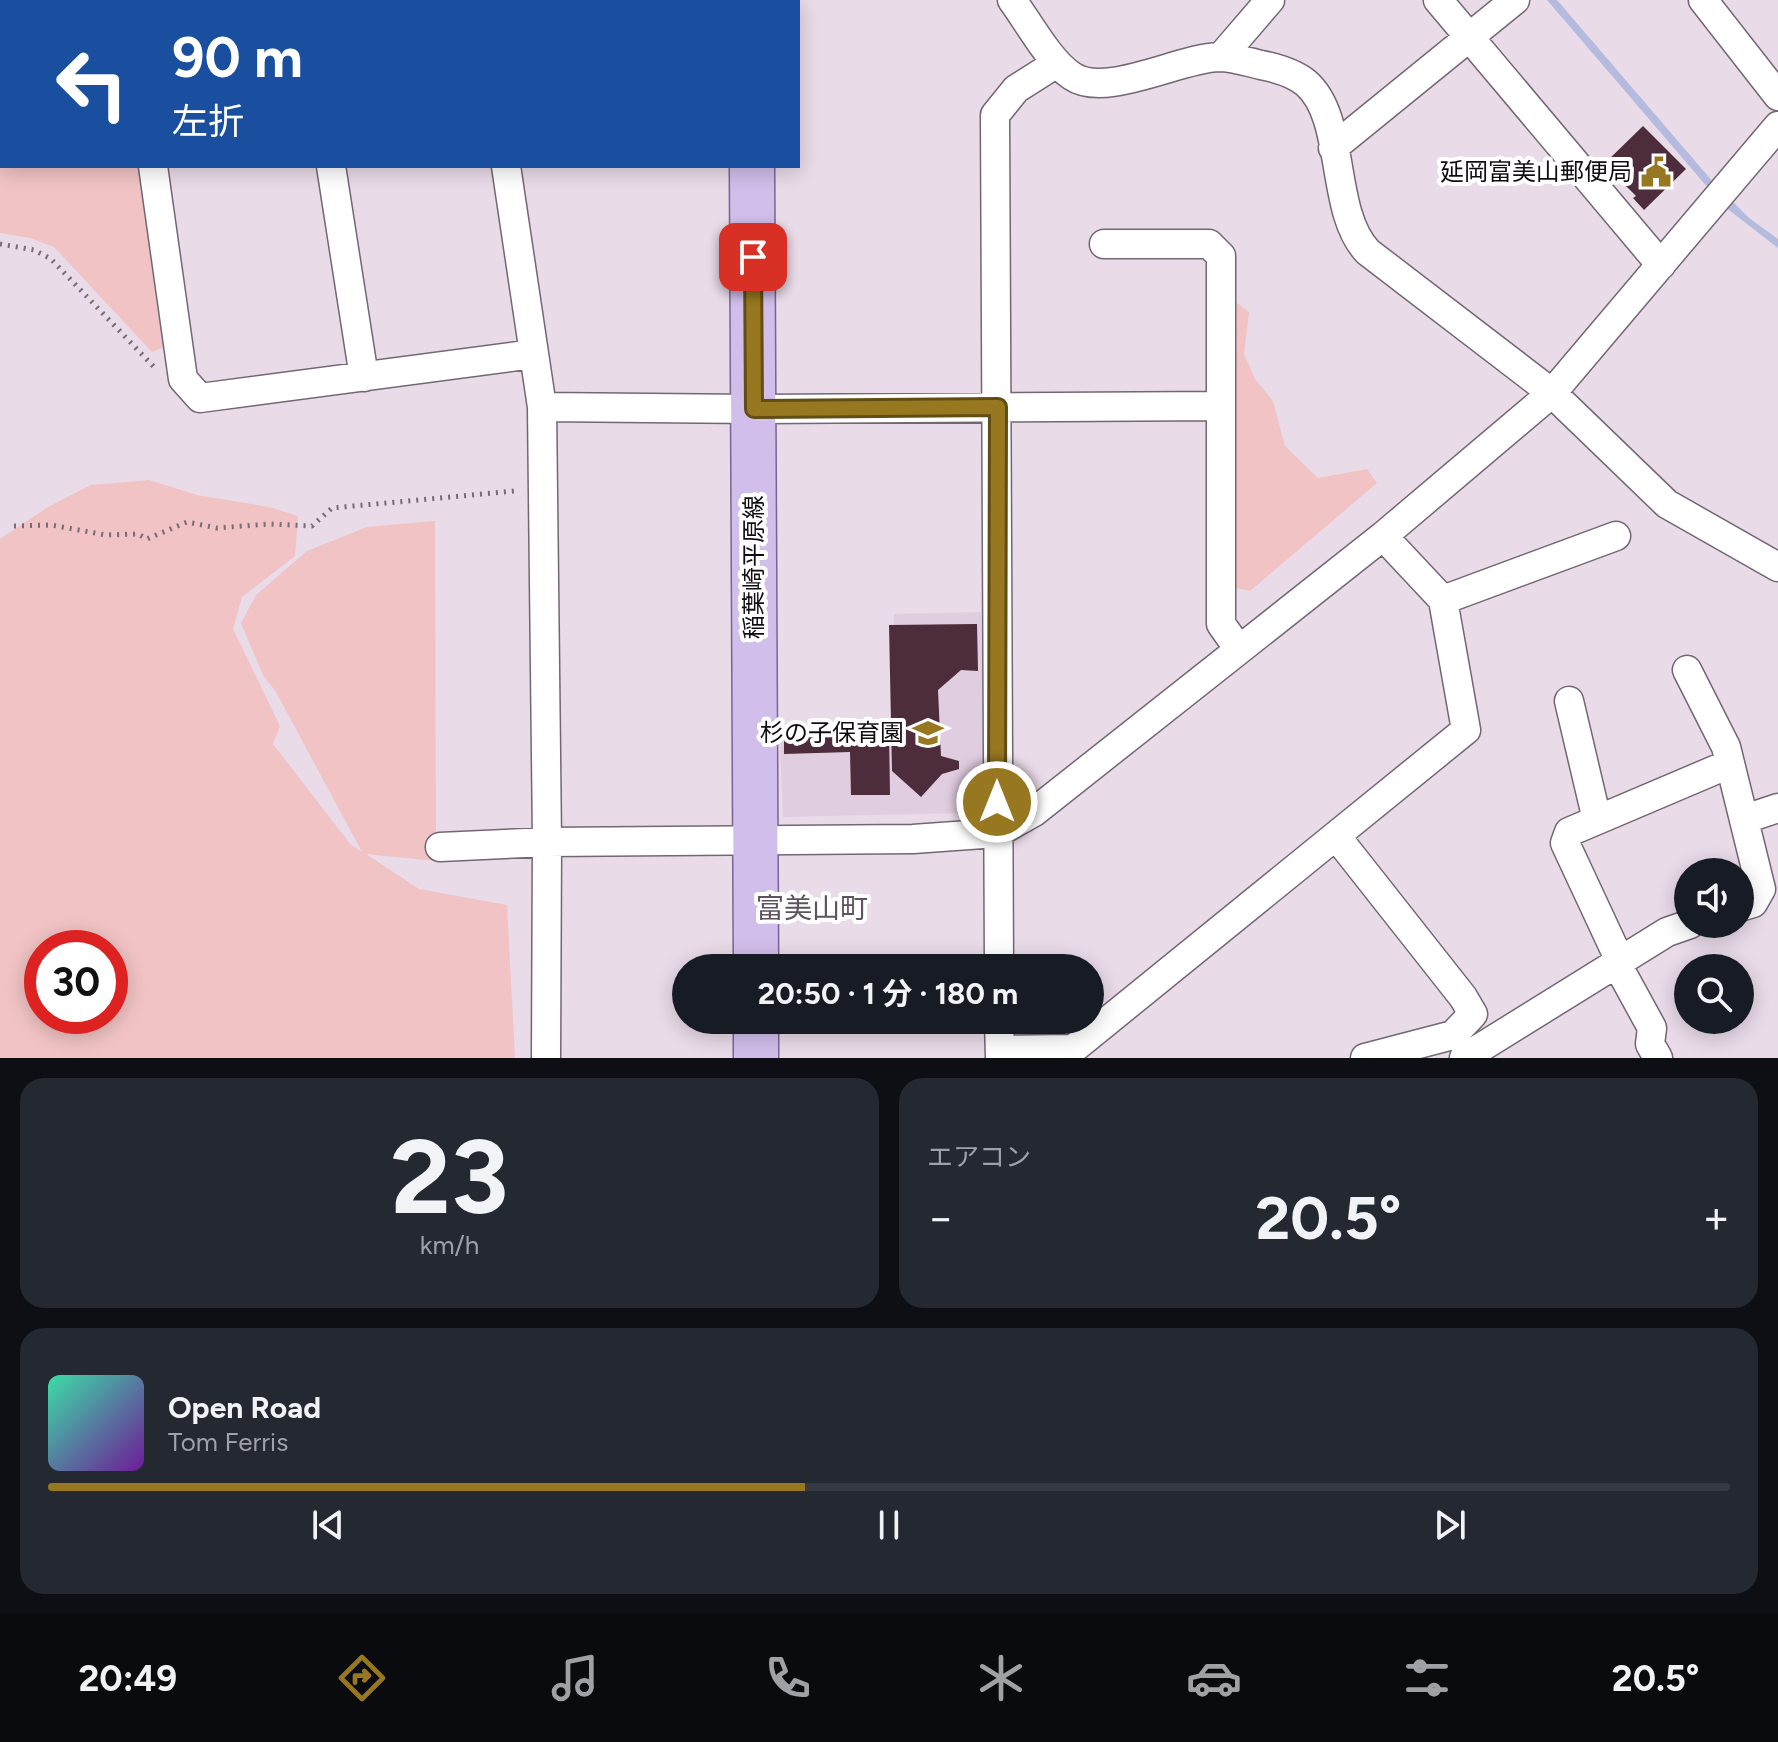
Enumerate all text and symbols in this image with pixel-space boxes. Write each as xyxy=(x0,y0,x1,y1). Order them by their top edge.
text: 90 m xyxy=(172,24,303,91)
icon: left xyxy=(40,32,144,136)
text: 左折 xyxy=(172,100,244,143)
public building icon: 延岡富美山郵便局 xyxy=(1639,155,1673,189)
place label: 延岡富美山郵便局 xyxy=(1440,157,1632,186)
pin xyxy=(719,223,787,291)
icon: arrive xyxy=(731,235,775,279)
street label: 稲葉崎平原線 xyxy=(739,495,768,639)
school or university icon: 杉の子保育園 xyxy=(911,716,945,750)
place label: 杉の子保育園 xyxy=(760,718,904,747)
position arrow xyxy=(955,760,1039,844)
map controls xyxy=(1674,858,1754,1034)
button: sound xyxy=(1674,858,1754,938)
district label: 富美山町 xyxy=(756,891,868,925)
speed limit sign: 30 xyxy=(24,930,128,1034)
button: search xyxy=(1674,954,1754,1034)
text: 20:50 · 1 分 · 180 m xyxy=(758,975,1018,1012)
text: 23 xyxy=(390,1114,509,1239)
text: エアコン xyxy=(927,1141,1031,1173)
text: 20.5° xyxy=(1255,1182,1402,1254)
text: − xyxy=(927,1191,954,1244)
text: + xyxy=(1703,1191,1730,1244)
text: km/h xyxy=(420,1229,479,1261)
text: Open Road xyxy=(168,1389,321,1426)
text: Tom Ferris xyxy=(168,1426,288,1458)
icon: previous xyxy=(306,1503,350,1547)
icon: pause xyxy=(867,1503,911,1547)
icon: next xyxy=(1428,1503,1472,1547)
icon: directions xyxy=(334,1650,390,1706)
icon: music xyxy=(547,1650,603,1706)
icon: phone xyxy=(760,1650,816,1706)
icon: climate xyxy=(973,1650,1029,1706)
icon: car xyxy=(1186,1650,1242,1706)
icon: filters xyxy=(1399,1650,1455,1706)
text: 20:49 xyxy=(78,1657,177,1700)
text: 20.5° xyxy=(1612,1657,1699,1700)

